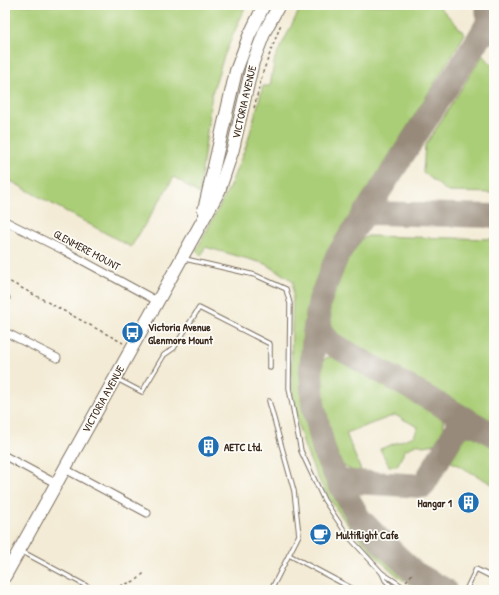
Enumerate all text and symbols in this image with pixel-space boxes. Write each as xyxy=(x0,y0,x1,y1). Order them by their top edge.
street label: VICTORIA AVENUE xyxy=(229,64,259,140)
street label: GLENMERE MOUNT xyxy=(51,227,124,274)
bus stop icon: Victoria Avenue Glenmore Mount xyxy=(120,320,146,346)
place label: Victoria Avenue Glenmore Mount xyxy=(148,320,214,347)
street label: VICTORIA AVENUE xyxy=(79,363,127,435)
building icon: AETC Ltd. xyxy=(195,434,221,460)
place label: AETC Ltd. xyxy=(224,440,263,454)
building icon: Hangar 1 xyxy=(455,490,481,516)
place label: Hangar 1 xyxy=(418,496,452,511)
cafe icon: Multiflight Cafe xyxy=(308,522,334,548)
place label: Multiflight Cafe xyxy=(336,528,399,543)

